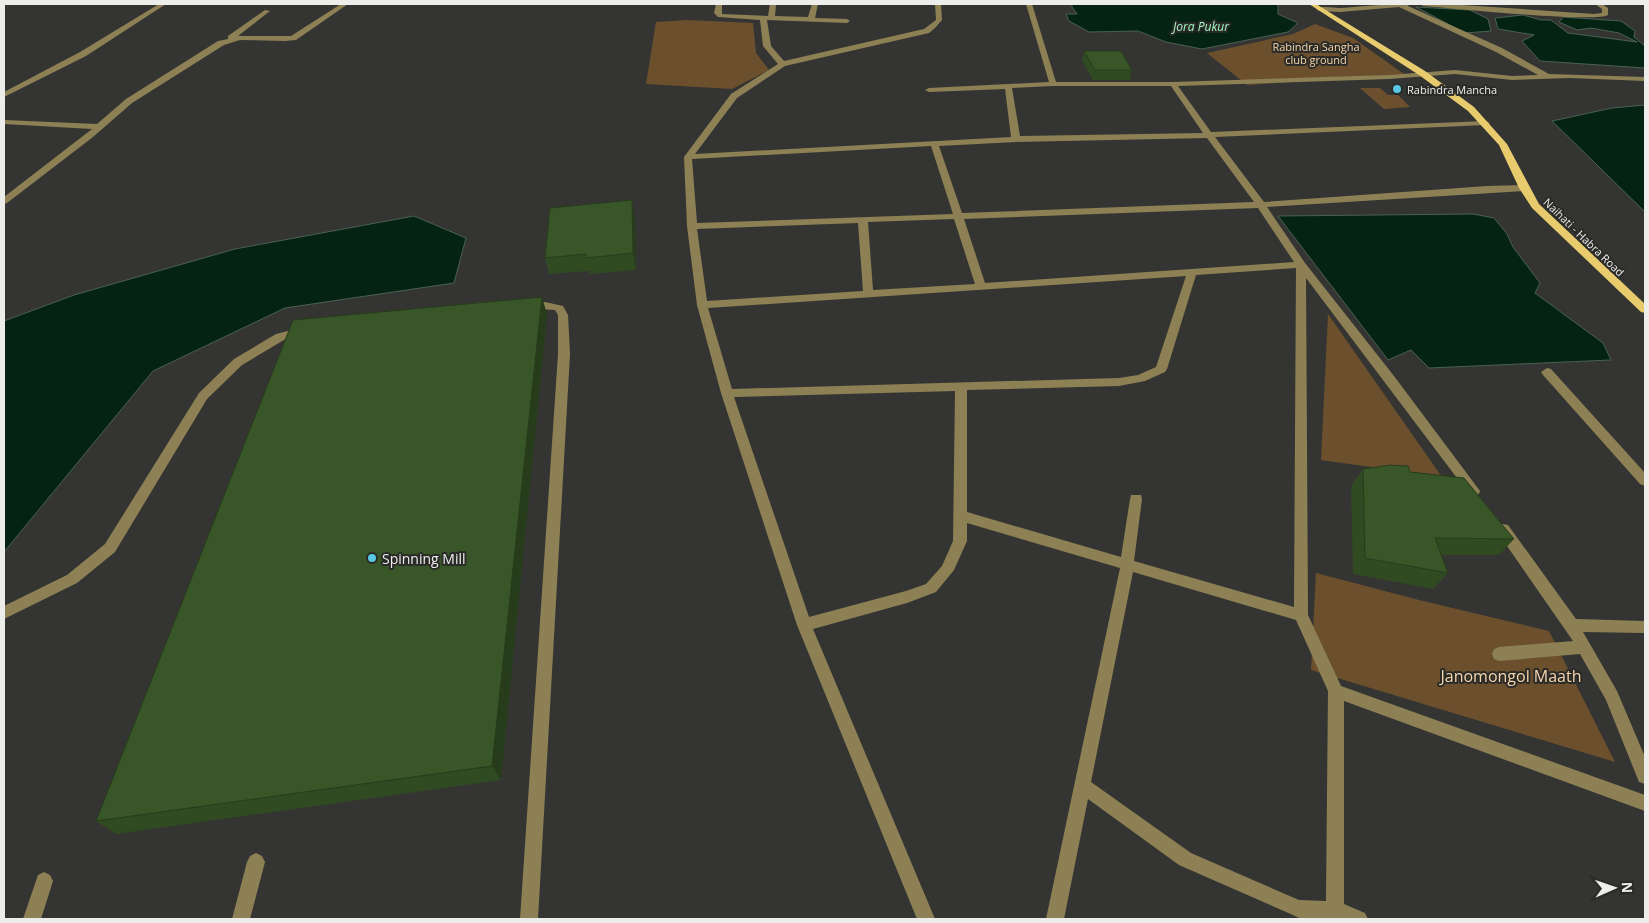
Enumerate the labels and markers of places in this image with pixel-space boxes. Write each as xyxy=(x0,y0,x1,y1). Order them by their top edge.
place label: Rabindra Mancha xyxy=(1407,82,1497,97)
marker: Rabindra Mancha xyxy=(1391,83,1403,95)
place label: Spinning Mill xyxy=(382,549,466,568)
marker: Spinning Mill xyxy=(366,552,378,564)

